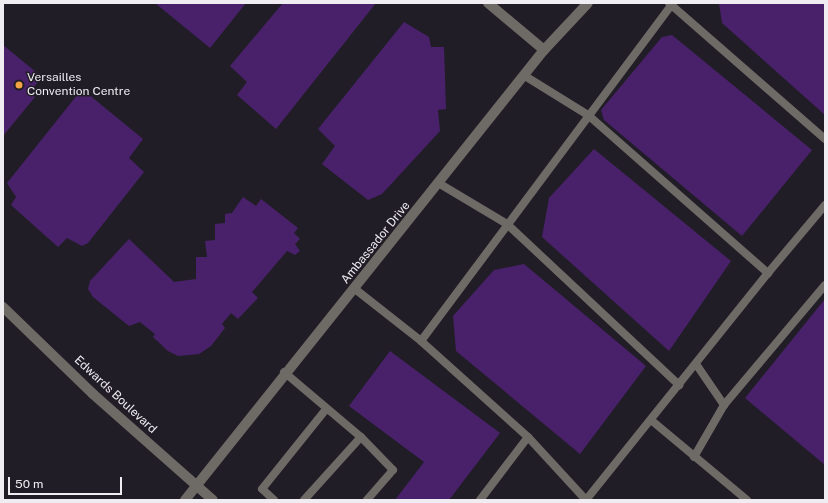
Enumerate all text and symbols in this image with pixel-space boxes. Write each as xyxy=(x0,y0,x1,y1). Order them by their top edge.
place label: Versailles Convention Centre xyxy=(27,71,130,99)
marker: Versailles Convention Centre xyxy=(14,80,24,90)
street label: Ambassador Drive xyxy=(338,199,414,287)
street label: Edwards Boulevard xyxy=(71,353,159,437)
scale bar xyxy=(10,469,124,495)
text: 50 m xyxy=(15,477,43,491)

